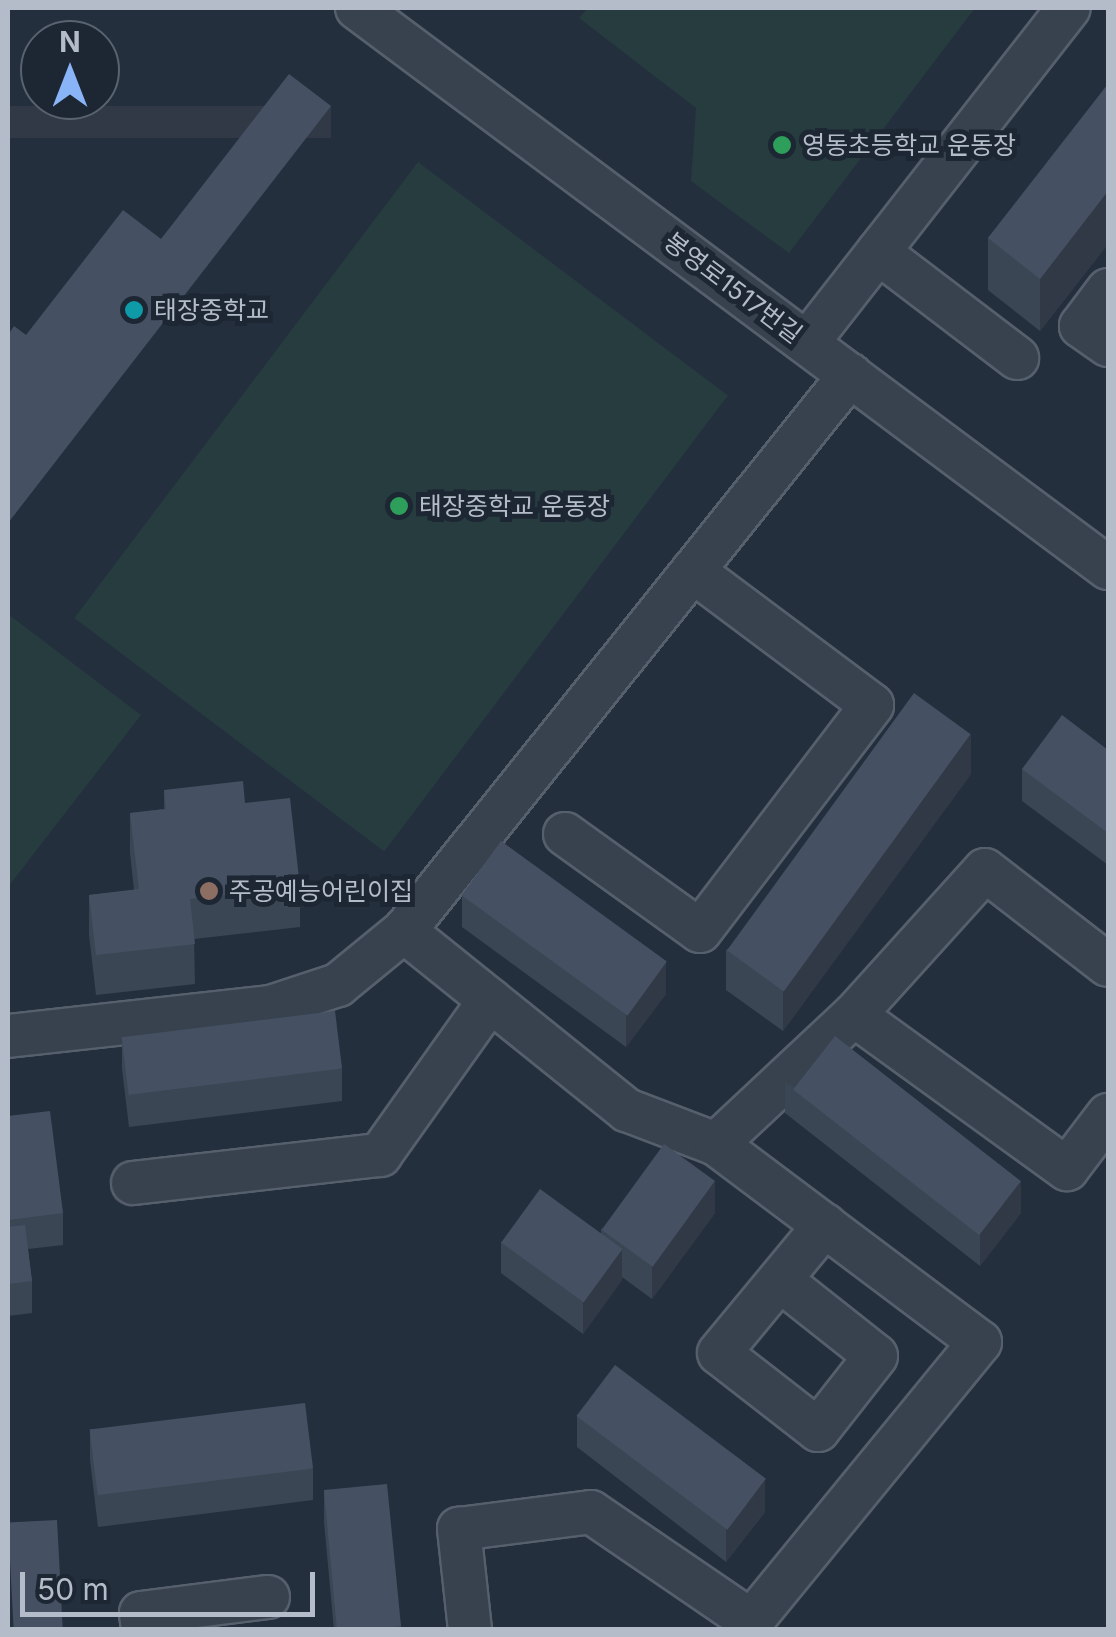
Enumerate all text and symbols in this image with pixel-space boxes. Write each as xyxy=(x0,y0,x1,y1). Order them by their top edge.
north arrow xyxy=(20,20,120,120)
text: N xyxy=(59,25,81,59)
place label: 영동초등학교 운동장 xyxy=(802,130,1016,160)
marker: 영동초등학교 운동장 xyxy=(771,134,793,156)
street label: 봉영로1517번길 xyxy=(658,226,808,350)
place label: 태장중학교 xyxy=(154,295,269,325)
marker: 태장중학교 xyxy=(123,299,145,321)
place label: 태장중학교 운동장 xyxy=(419,491,610,521)
marker: 태장중학교 운동장 xyxy=(388,495,410,517)
place label: 주공예능어린이집 xyxy=(229,876,413,906)
marker: 주공예능어린이집 xyxy=(198,880,220,902)
scale bar xyxy=(25,1552,320,1614)
text: 50 m xyxy=(37,1571,109,1607)

